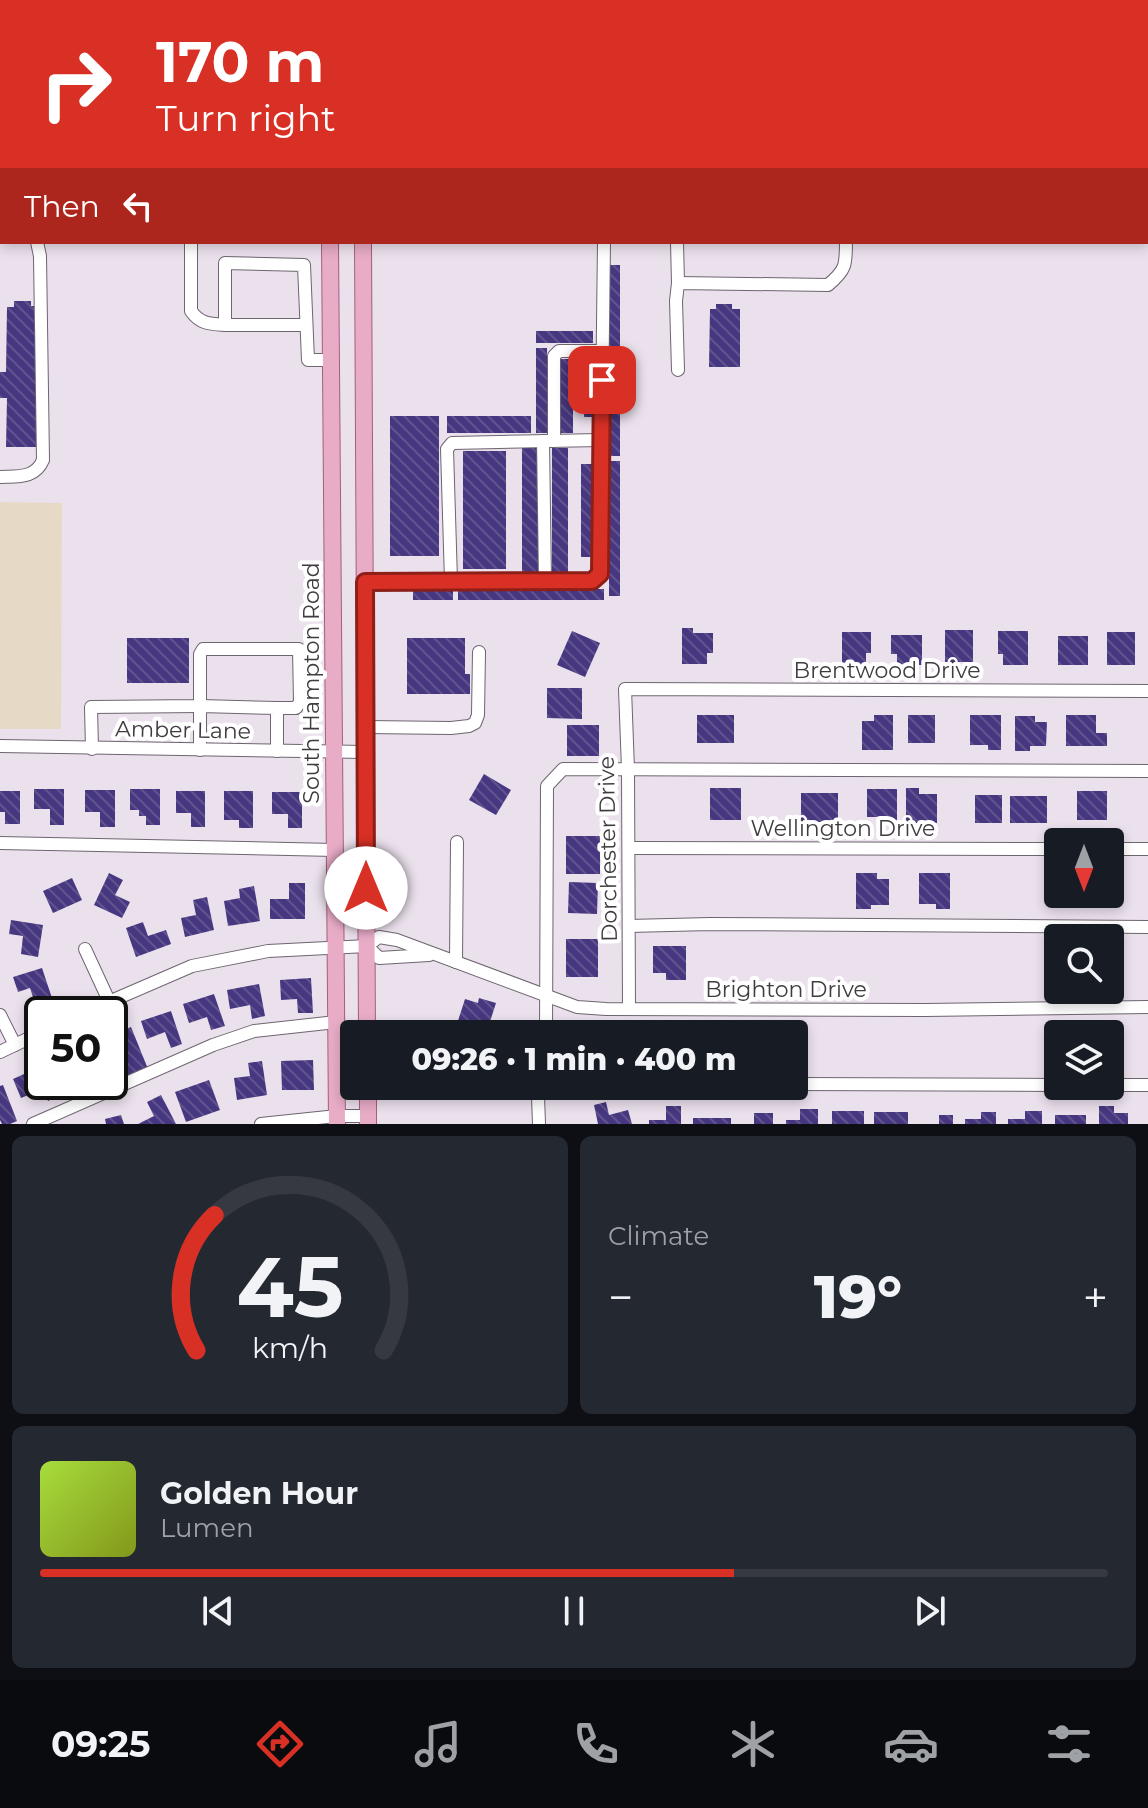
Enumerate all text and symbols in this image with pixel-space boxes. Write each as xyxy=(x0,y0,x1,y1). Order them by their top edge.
text: 170 m xyxy=(156,28,324,96)
icon: right xyxy=(24,32,128,136)
text: Turn right xyxy=(156,96,336,140)
icon: left xyxy=(116,184,160,228)
text: Then xyxy=(24,188,100,225)
pin xyxy=(568,346,636,414)
icon: arrive xyxy=(580,358,624,402)
street label: South Hampton Road xyxy=(298,562,325,804)
street label: Brentwood Drive xyxy=(794,657,980,684)
street label: Amber Lane xyxy=(115,715,251,745)
street label: Dorchester Drive xyxy=(593,756,623,942)
street label: Wellington Drive xyxy=(751,815,935,842)
north arrow xyxy=(1044,828,1124,908)
map controls xyxy=(1044,828,1124,1100)
position arrow xyxy=(324,846,408,930)
button: search xyxy=(1044,924,1124,1004)
street label: Brighton Drive xyxy=(705,976,867,1003)
speed limit sign: 50 xyxy=(24,996,128,1100)
button: layers xyxy=(1044,1020,1124,1100)
text: 09:26 · 1 min · 400 m xyxy=(412,1041,736,1078)
text: Climate xyxy=(608,1220,709,1252)
text: 45 xyxy=(237,1236,343,1338)
text: 19° xyxy=(814,1260,902,1333)
text: − xyxy=(608,1270,633,1324)
text: + xyxy=(1083,1270,1108,1324)
text: km/h xyxy=(252,1330,328,1365)
text: Golden Hour xyxy=(160,1475,358,1512)
text: Lumen xyxy=(160,1512,253,1544)
icon: previous xyxy=(196,1589,240,1633)
icon: pause xyxy=(552,1589,596,1633)
icon: next xyxy=(908,1589,952,1633)
icon: directions xyxy=(252,1716,308,1772)
icon: music xyxy=(410,1716,466,1772)
icon: phone xyxy=(568,1716,624,1772)
icon: climate xyxy=(725,1716,781,1772)
icon: car xyxy=(883,1716,939,1772)
icon: filters xyxy=(1041,1716,1097,1772)
text: 09:25 xyxy=(51,1722,150,1766)

